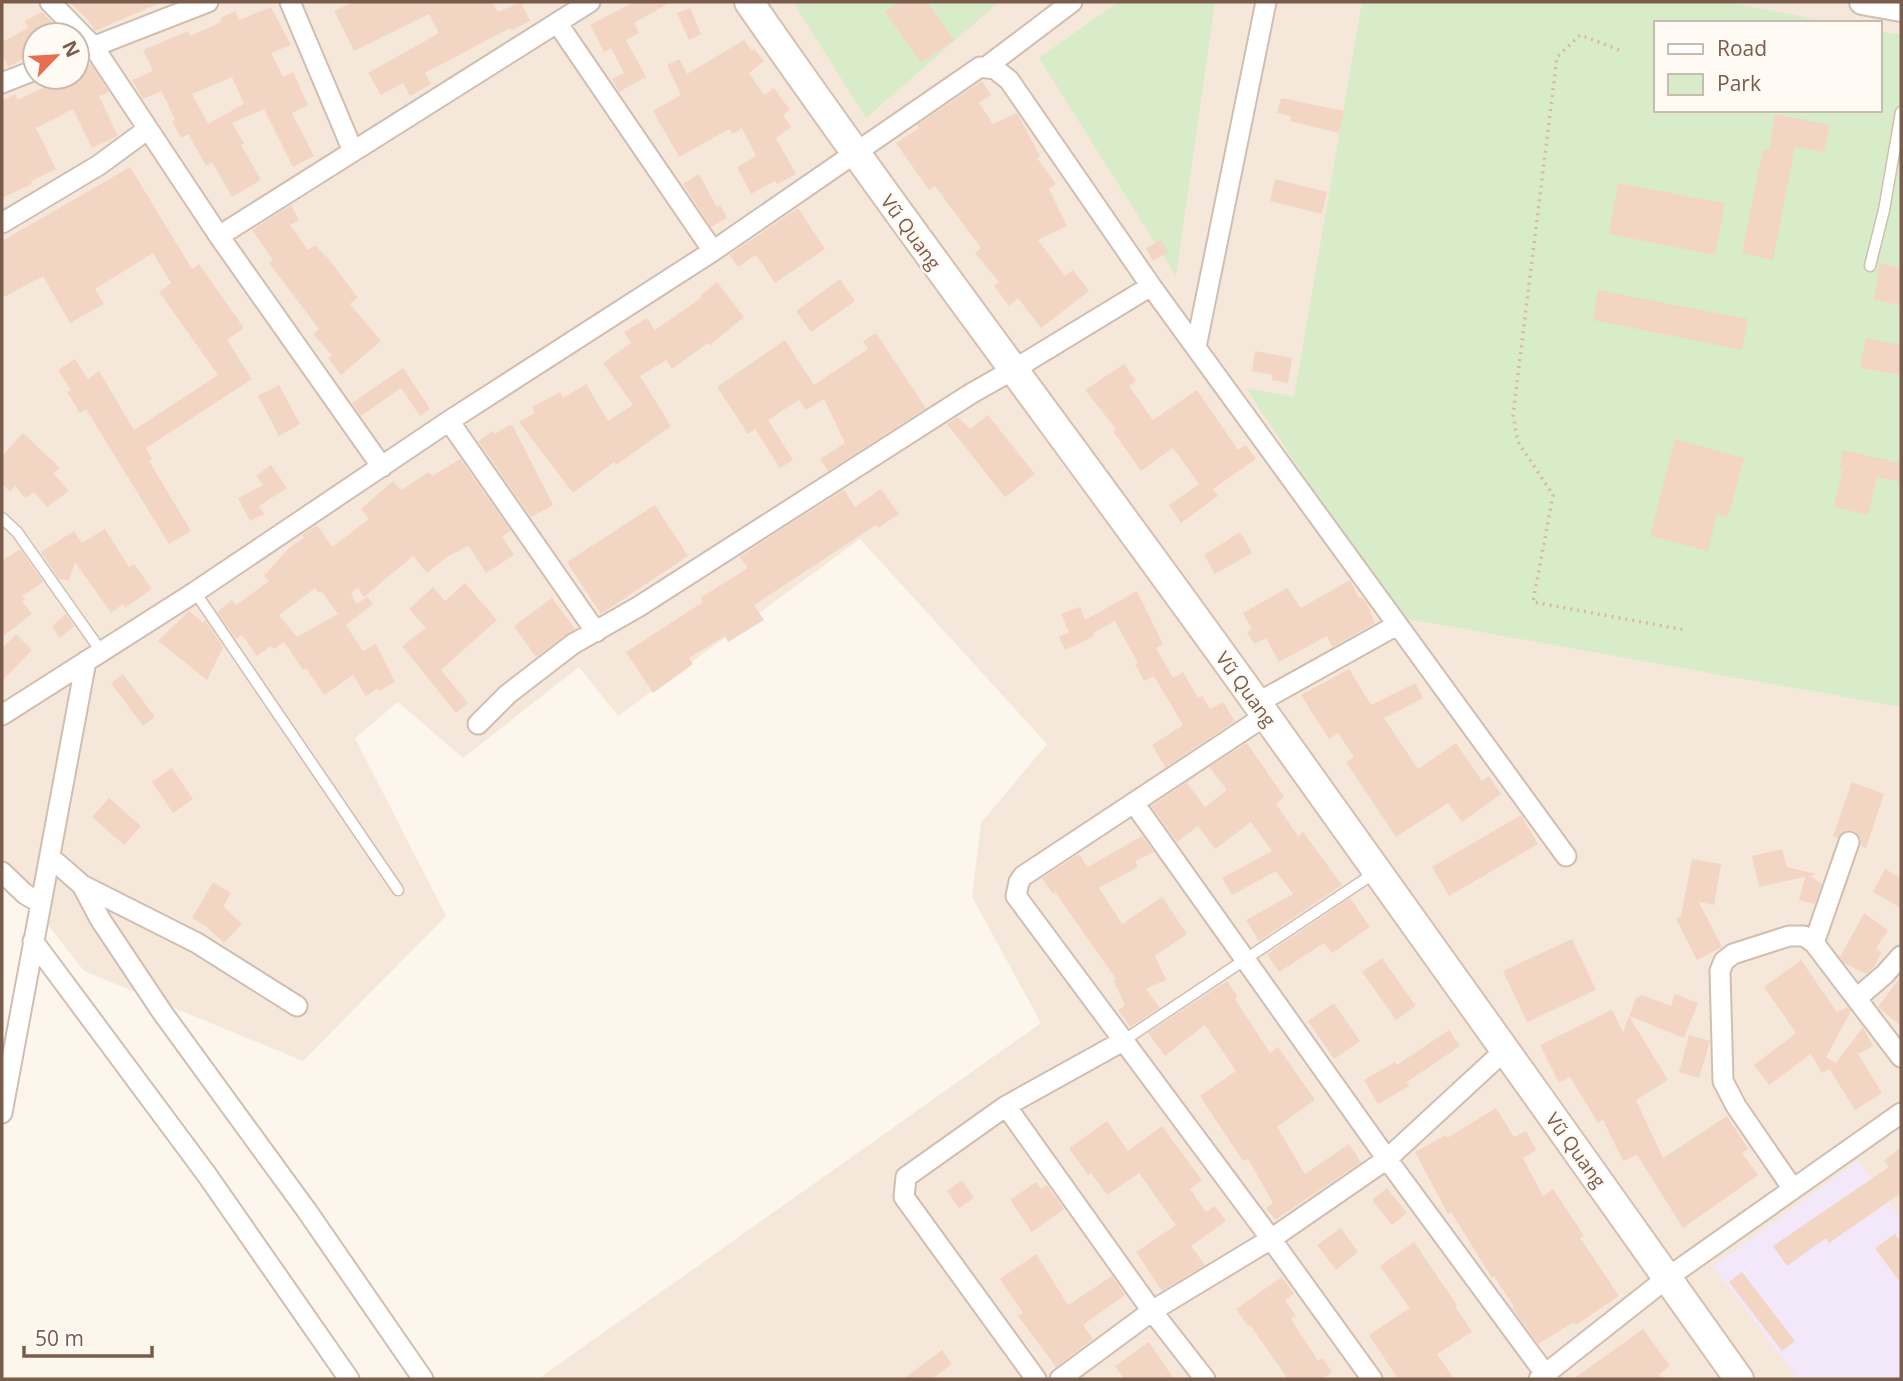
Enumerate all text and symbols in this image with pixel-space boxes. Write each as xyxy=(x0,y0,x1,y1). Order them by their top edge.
north arrow xyxy=(21,21,91,91)
legend xyxy=(1654,21,1882,112)
text: Road xyxy=(1717,34,1767,62)
text: N xyxy=(56,36,86,61)
text: Park xyxy=(1717,69,1761,97)
street label: Vũ Quang xyxy=(875,189,947,275)
street label: Vũ Quang xyxy=(1210,646,1282,732)
street label: Vũ Quang xyxy=(1540,1107,1612,1193)
scale bar xyxy=(24,1314,152,1358)
text: 50 m xyxy=(35,1324,84,1352)

